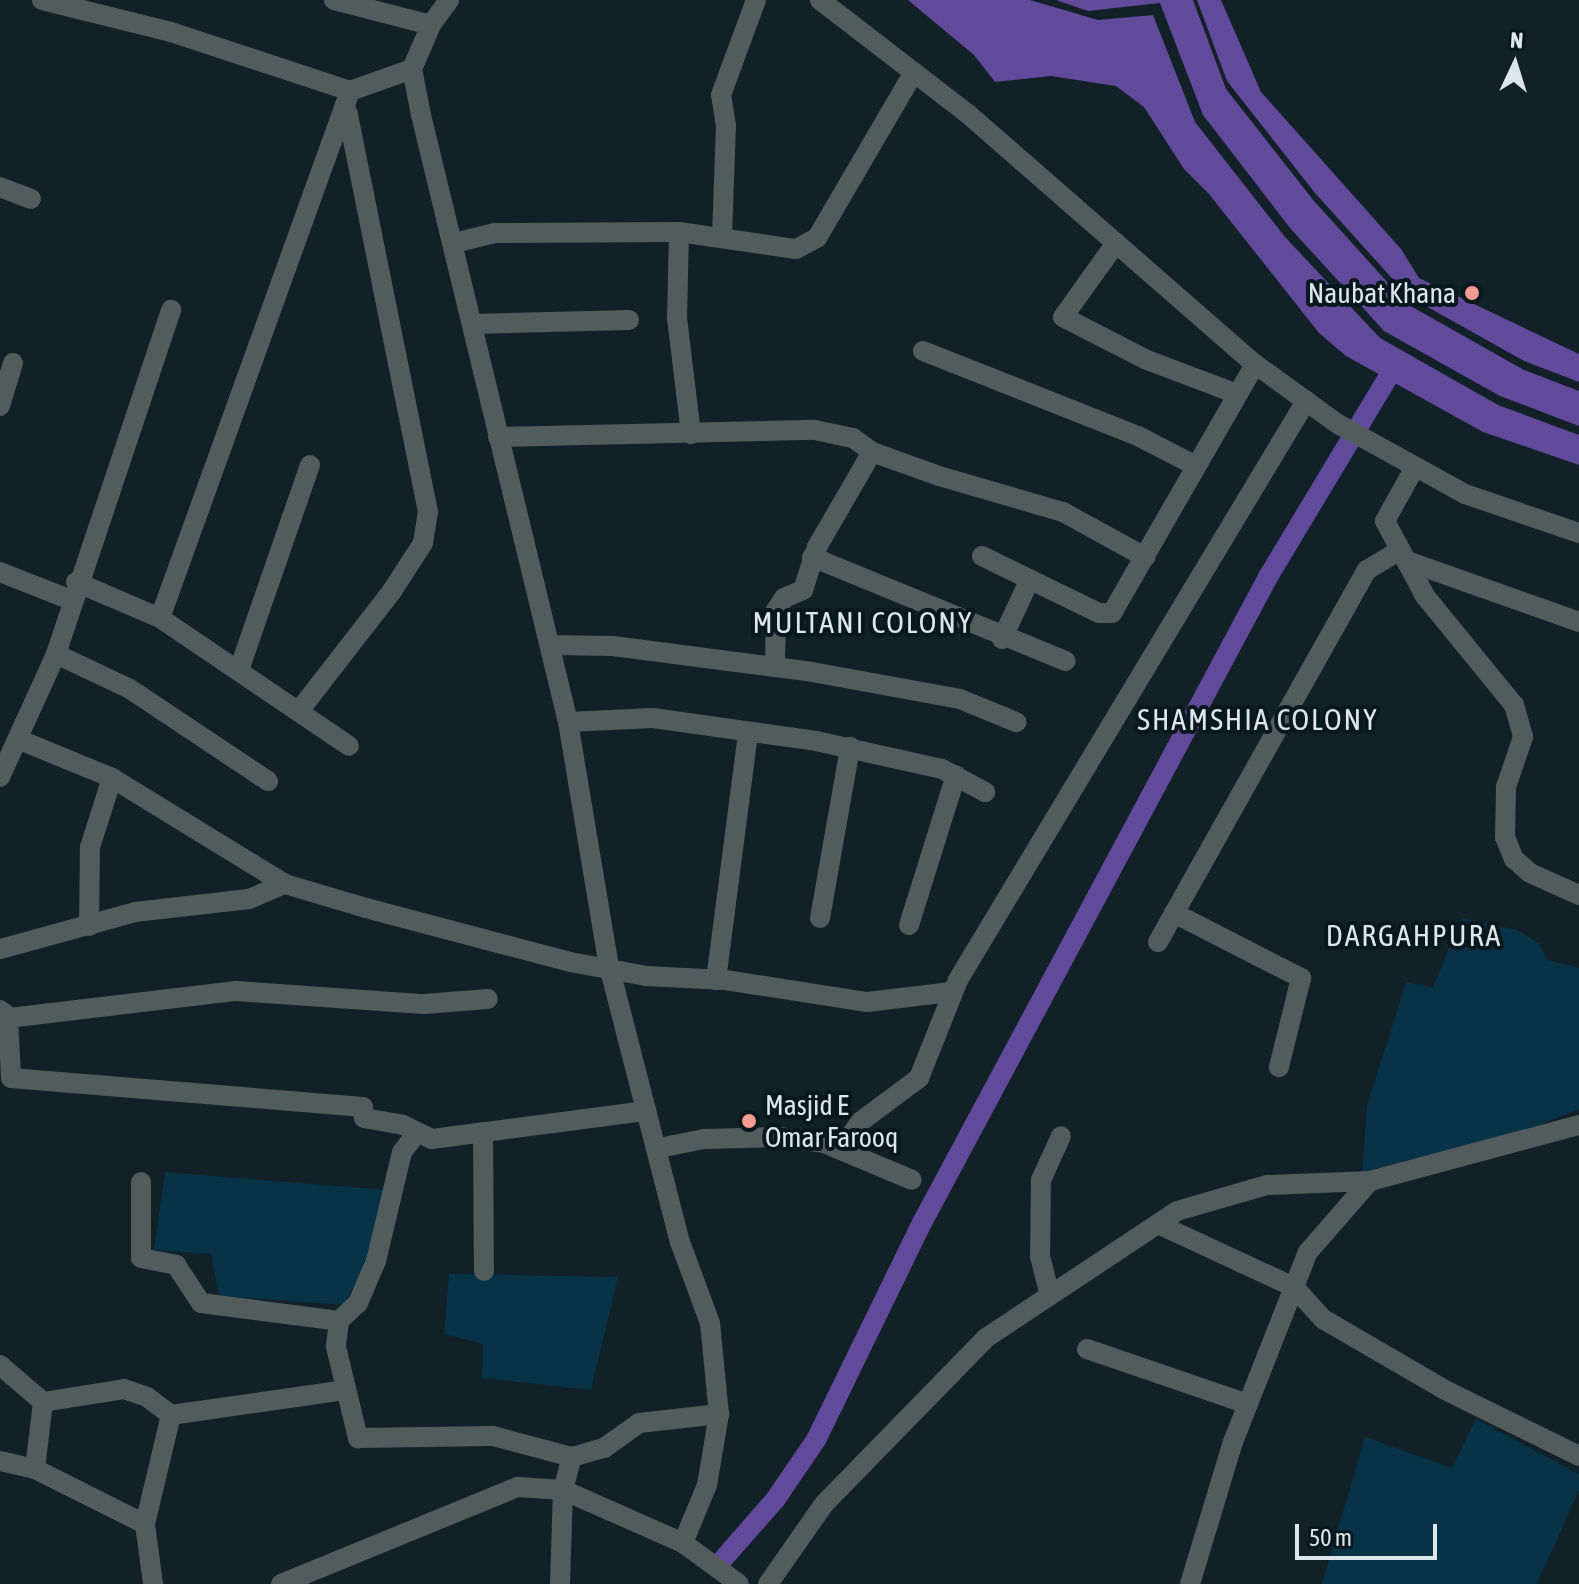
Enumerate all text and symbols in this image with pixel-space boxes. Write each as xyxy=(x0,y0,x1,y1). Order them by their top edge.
north arrow xyxy=(1475,24,1555,104)
text: N xyxy=(1509,27,1524,53)
place label: Naubat Khana xyxy=(1308,276,1456,310)
marker: Naubat Khana xyxy=(1463,284,1481,302)
district label: MULTANI COLONY xyxy=(753,604,973,640)
district label: SHAMSHIA COLONY xyxy=(1137,701,1379,737)
district label: DARGAHPURA xyxy=(1326,917,1502,953)
place label: Masjid E Omar Farooq xyxy=(765,1088,898,1154)
marker: Masjid E Omar Farooq xyxy=(740,1112,758,1130)
scale bar xyxy=(1299,1508,1441,1558)
text: 50 m xyxy=(1309,1524,1352,1551)

